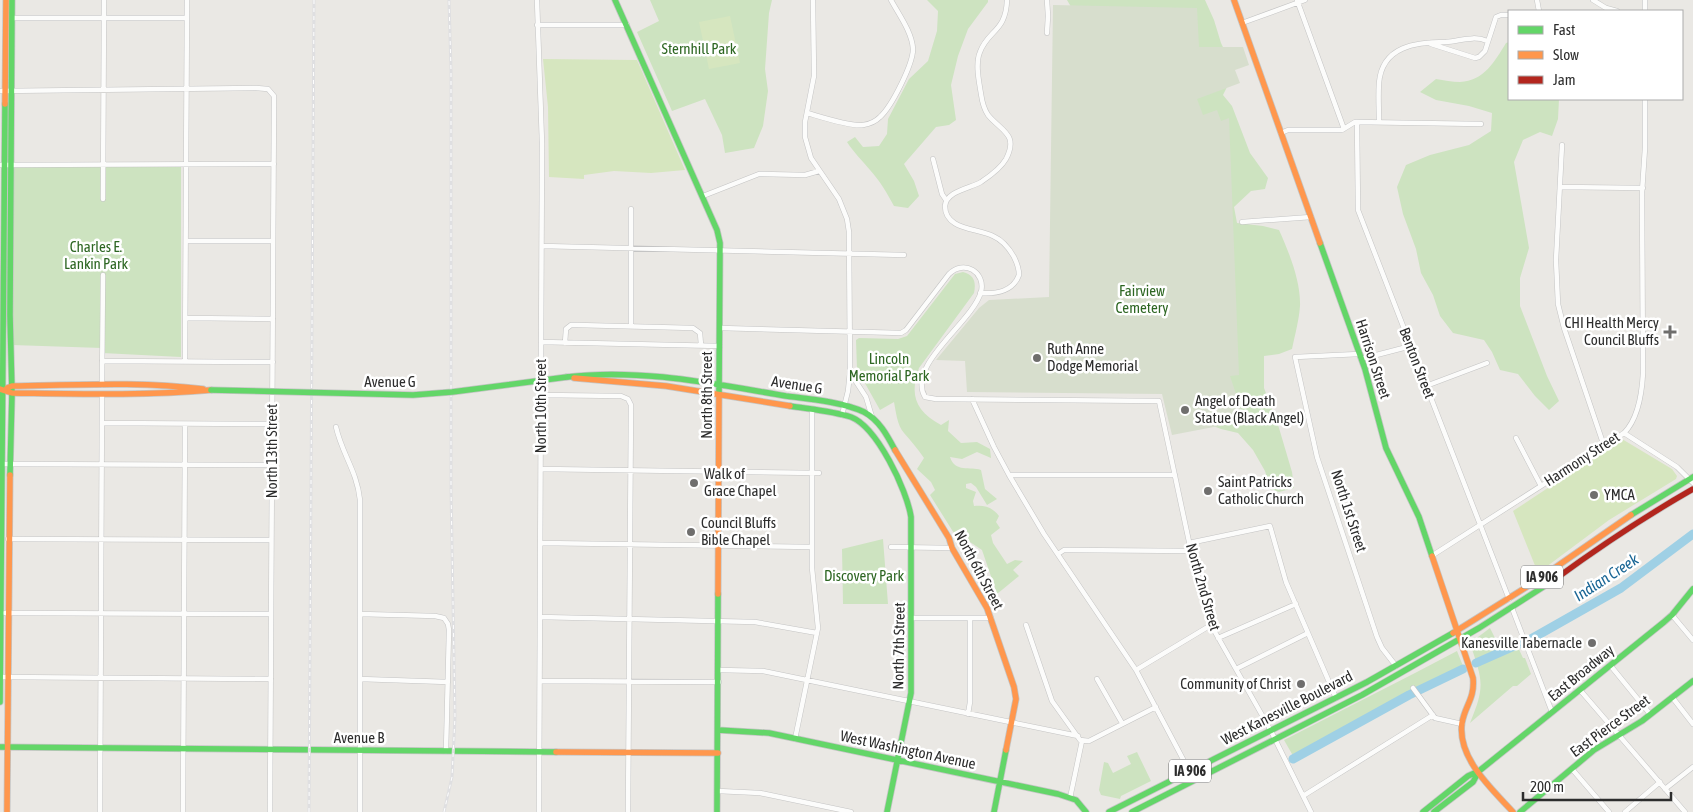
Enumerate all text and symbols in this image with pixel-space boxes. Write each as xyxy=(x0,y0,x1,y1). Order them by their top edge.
legend xyxy=(1508,10,1683,100)
text: Fast xyxy=(1553,21,1575,38)
park label: Sternhill Park xyxy=(662,40,737,57)
text: Slow xyxy=(1553,46,1579,63)
text: Jam xyxy=(1553,71,1576,88)
park label: Charles E. Lankin Park xyxy=(64,238,128,272)
park label: Fairview Cemetery xyxy=(1116,282,1168,316)
place label: CHI Health Mercy Council Bluffs xyxy=(1565,314,1659,348)
street label: Harrison Street xyxy=(1353,317,1394,401)
street label: Benton Street xyxy=(1396,325,1439,401)
marker: CHI Health Mercy Council Bluffs xyxy=(1663,325,1677,339)
place label: Ruth Anne Dodge Memorial xyxy=(1047,340,1138,374)
park label: Lincoln Memorial Park xyxy=(849,350,930,384)
street label: North 8th Street xyxy=(698,351,715,439)
marker: Ruth Anne Dodge Memorial xyxy=(1031,352,1043,364)
street label: North 10th Street xyxy=(532,359,549,453)
street label: Avenue G xyxy=(770,372,824,397)
street label: Avenue G xyxy=(364,373,416,390)
place label: Angel of Death Statue (Black Angel) xyxy=(1195,392,1304,426)
street label: North 13th Street xyxy=(263,404,280,498)
marker: Angel of Death Statue (Black Angel) xyxy=(1179,404,1191,416)
street label: Harmony Street xyxy=(1541,428,1623,489)
place label: Walk of Grace Chapel xyxy=(704,465,776,499)
street label: North 1st Street xyxy=(1328,468,1371,554)
place label: Saint Patricks Catholic Church xyxy=(1218,473,1304,507)
marker: Walk of Grace Chapel xyxy=(688,477,700,489)
marker: Saint Patricks Catholic Church xyxy=(1202,485,1214,497)
place label: YMCA xyxy=(1604,486,1635,503)
marker: YMCA xyxy=(1588,489,1600,501)
place label: Council Bluffs Bible Chapel xyxy=(701,514,776,548)
marker: Council Bluffs Bible Chapel xyxy=(685,526,697,538)
street label: North 6th Street xyxy=(951,527,1007,612)
street label: North 2nd Street xyxy=(1183,541,1224,633)
water label: Indian Creek xyxy=(1570,549,1642,604)
road number: IA 906 xyxy=(1521,566,1563,588)
park label: Discovery Park xyxy=(824,567,904,584)
street label: North 7th Street xyxy=(889,602,908,690)
place label: Kanesville Tabernacle xyxy=(1461,634,1582,651)
marker: Kanesville Tabernacle xyxy=(1586,637,1598,649)
street label: East Broadway xyxy=(1544,641,1617,704)
street label: West Kanesville Boulevard xyxy=(1218,667,1355,748)
place label: Community of Christ xyxy=(1180,675,1291,692)
marker: Community of Christ xyxy=(1295,678,1307,690)
street label: East Pierce Street xyxy=(1567,691,1653,760)
street label: West Washington Avenue xyxy=(839,727,978,772)
street label: Avenue B xyxy=(334,729,384,746)
road number: IA 906 xyxy=(1169,759,1211,782)
scale bar xyxy=(1523,770,1670,802)
text: 200 m xyxy=(1530,778,1564,795)

